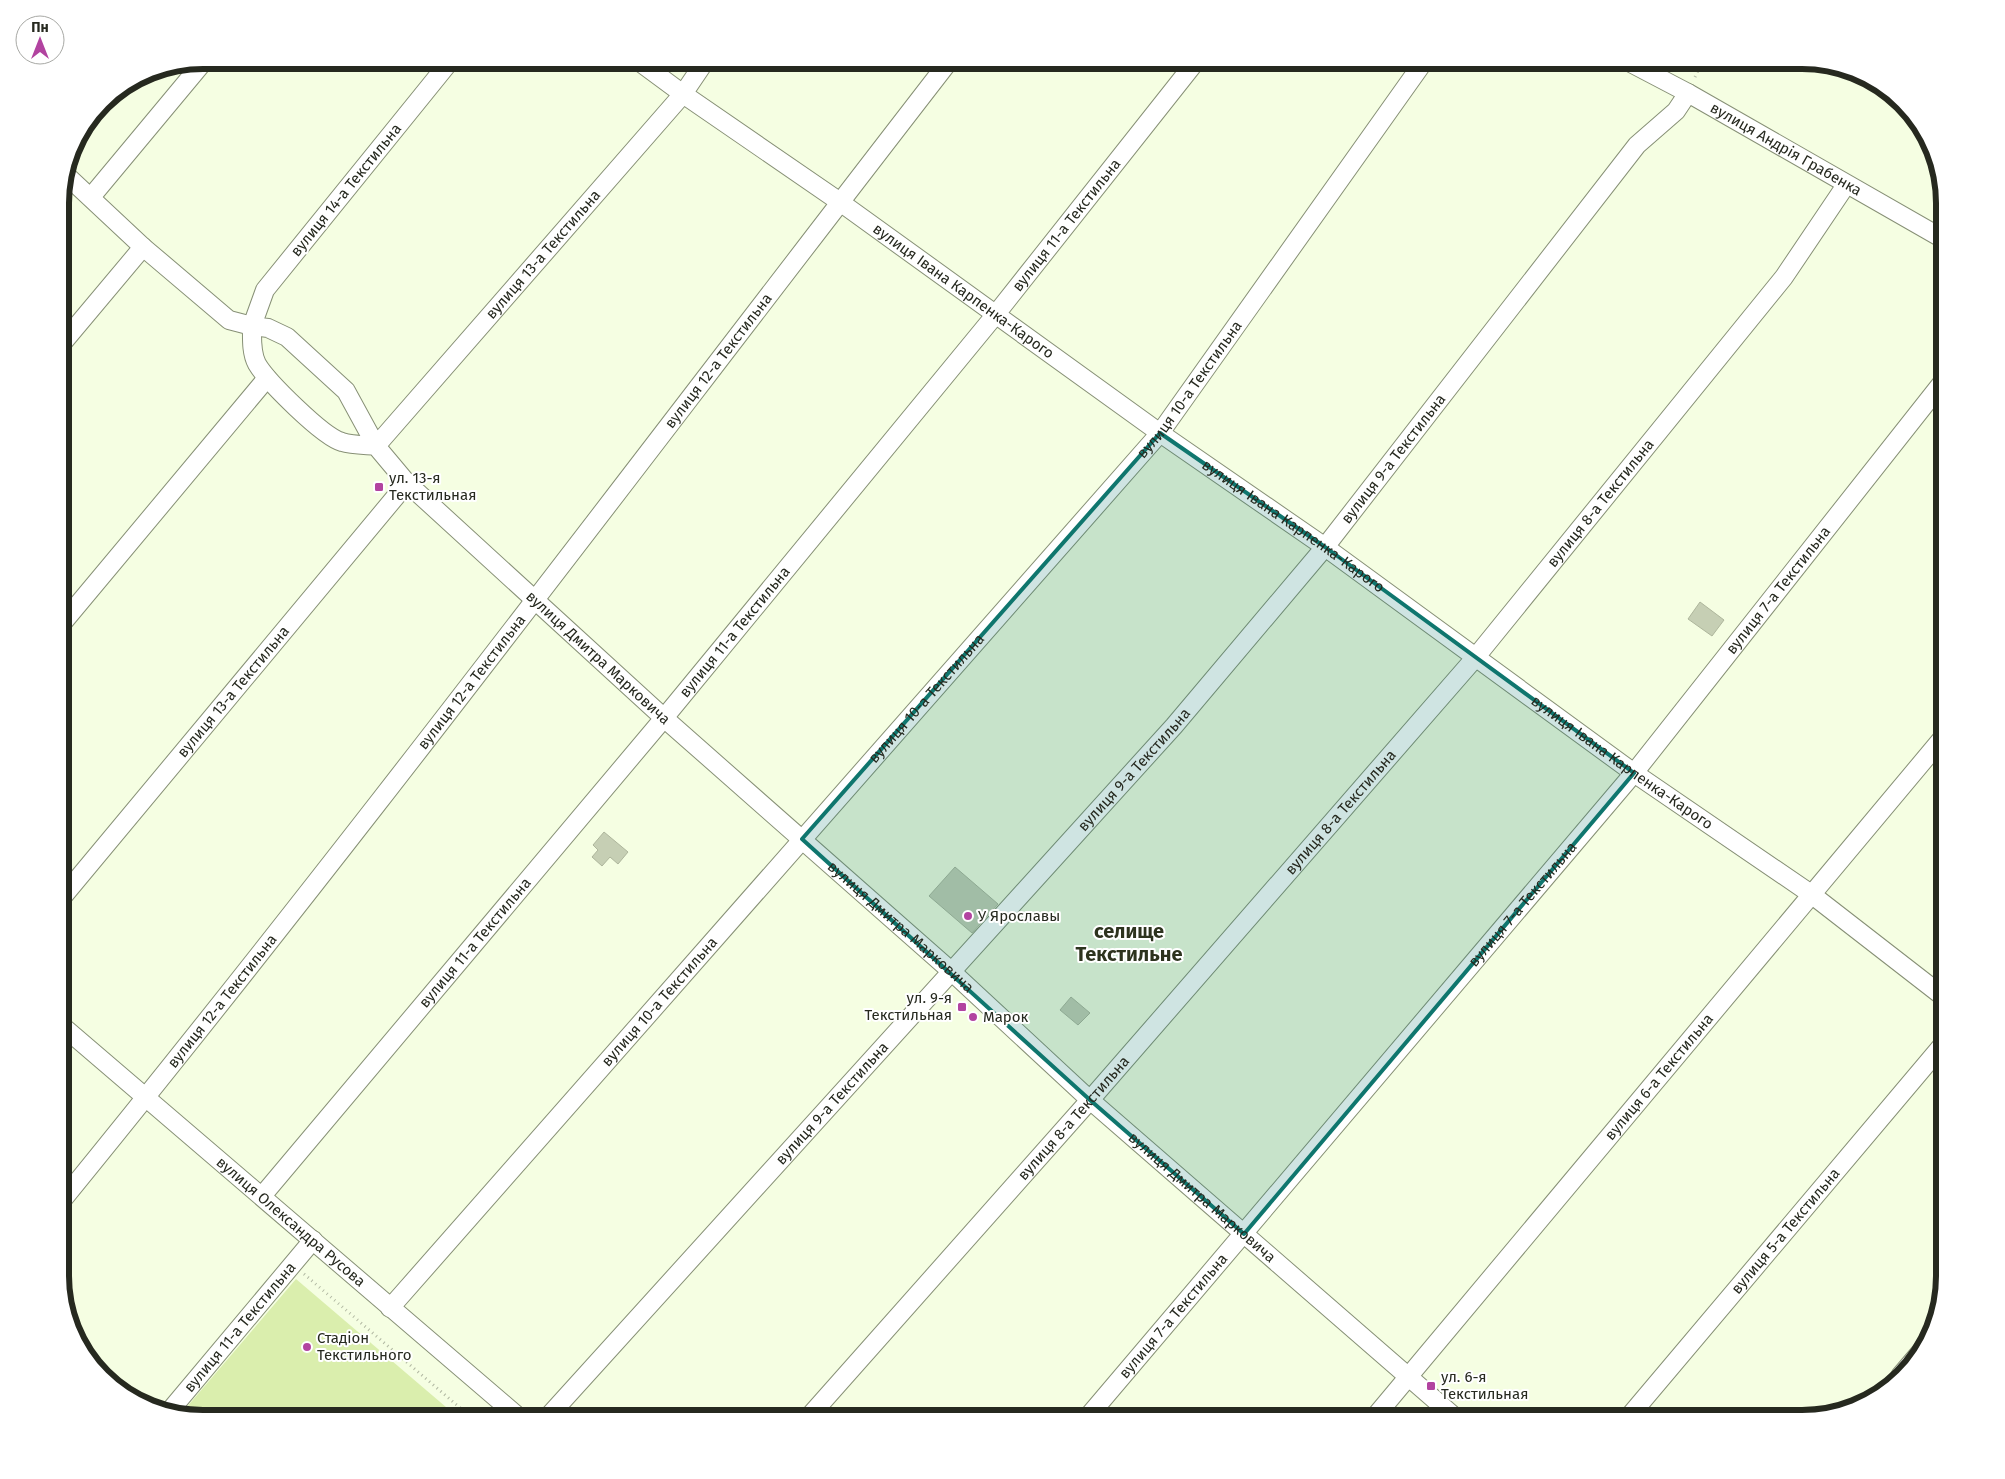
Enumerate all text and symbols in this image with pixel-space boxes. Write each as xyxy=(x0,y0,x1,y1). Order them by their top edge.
north arrow xyxy=(15,15,65,65)
text: Пн xyxy=(31,19,49,36)
street label: вулиця Андрія Грабенка xyxy=(1707,99,1865,199)
street label: вулиця 14-а Текстильна xyxy=(287,120,405,260)
street label: вулиця 11-а Текстильна xyxy=(1008,155,1124,295)
street label: вулиця 13-а Текстильна xyxy=(482,186,604,323)
street label: вулиця Івана Карпенка-Карого xyxy=(869,220,1057,362)
street label: вулиця 12-а Текстильна xyxy=(661,290,776,432)
street label: вулиця 10-а Текстильна xyxy=(1133,317,1246,462)
street label: вулиця 9-а Текстильна xyxy=(1337,390,1449,527)
street label: вулиця 8-а Текстильна xyxy=(1543,435,1658,571)
street label: вулиця Івана Карпенка-Карого xyxy=(1199,456,1388,596)
place label: ул. 13-я Текстильная xyxy=(389,469,476,504)
marker: ул. 13-я Текстильная xyxy=(373,481,385,493)
street label: вулиця 7-а Текстильна xyxy=(1722,523,1834,658)
street label: вулиця 11-а Текстильна xyxy=(676,563,794,701)
street label: вулиця Дмитра Марковича xyxy=(522,587,674,728)
street label: вулиця 12-а Текстильна xyxy=(414,611,529,753)
street label: вулиця 13-а Текстильна xyxy=(174,622,293,761)
street label: вулиця 10-а Текстильна xyxy=(865,630,988,767)
street label: вулиця Івана Карпенка-Карого xyxy=(1528,692,1716,833)
street label: вулиця 9-а Текстильна xyxy=(1074,705,1194,835)
street label: вулиця 8-а Текстильна xyxy=(1281,746,1400,878)
street label: вулиця 7-а Текстильна xyxy=(1465,838,1581,970)
street label: вулиця Дмитра Марковича xyxy=(824,857,977,997)
street label: вулиця 11-а Текстильна xyxy=(415,874,535,1011)
place label: У Ярославы xyxy=(978,907,1060,925)
marker: У Ярославы xyxy=(962,910,974,922)
district label: селище Текстильне xyxy=(1076,919,1182,966)
street label: вулиця 12-а Текстильна xyxy=(164,931,281,1071)
street label: вулиця 10-а Текстильна xyxy=(598,933,721,1070)
place label: ул. 9-я Текстильная xyxy=(865,989,952,1024)
marker: ул. 9-я Текстильная xyxy=(956,1001,968,1013)
place label: Марок xyxy=(983,1008,1029,1026)
street label: вулиця 6-а Текстильна xyxy=(1601,1010,1717,1144)
marker: Марок xyxy=(967,1011,979,1023)
street label: вулиця 9-а Текстильна xyxy=(772,1038,892,1168)
street label: вулиця 8-а Текстильна xyxy=(1014,1052,1133,1184)
street label: вулиця Дмитра Марковича xyxy=(1125,1129,1279,1266)
street label: вулиця Олександра Русова xyxy=(213,1153,369,1291)
street label: вулиця 5-а Текстильна xyxy=(1728,1164,1844,1297)
street label: вулиця 7-а Текстильна xyxy=(1115,1250,1231,1382)
street label: вулиця 11-а Текстильна xyxy=(180,1258,300,1396)
place label: Стадіон Текстильного xyxy=(317,1329,412,1364)
marker: Стадіон Текстильного xyxy=(301,1341,313,1353)
place label: ул. 6-я Текстильная xyxy=(1441,1368,1528,1403)
marker: ул. 6-я Текстильная xyxy=(1425,1380,1437,1392)

